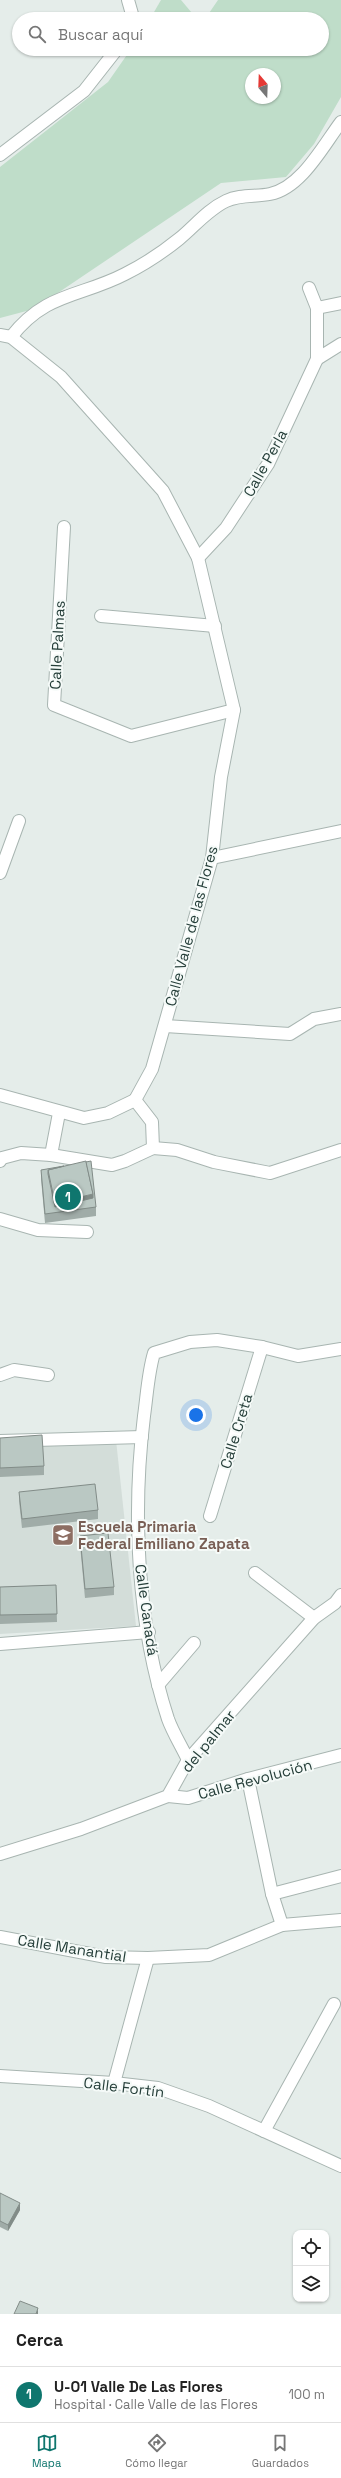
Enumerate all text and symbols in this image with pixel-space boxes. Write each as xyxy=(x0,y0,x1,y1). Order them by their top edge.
search box xyxy=(12,12,329,56)
icon: search xyxy=(26,23,48,45)
text: Buscar aquí xyxy=(58,25,143,44)
north arrow xyxy=(245,68,281,104)
street label: Calle Perla xyxy=(239,426,291,500)
street label: Calle Palmas xyxy=(45,600,69,690)
street label: Calle Valle de las Flores xyxy=(160,844,222,1008)
pin: 1 xyxy=(55,1182,81,1212)
street label: Calle Creta xyxy=(216,1391,257,1471)
your location xyxy=(186,1405,206,1425)
place label: Escuela Primaria Federal Emiliano Zapata xyxy=(78,1517,250,1553)
school or university icon: Escuela Primaria Federal Emiliano Zapata xyxy=(50,1522,76,1548)
street label: Calle Canadá xyxy=(131,1563,163,1657)
street label: del palmar xyxy=(177,1706,239,1776)
street label: Calle Revolución xyxy=(196,1755,314,1803)
street label: Calle Manantial xyxy=(16,1930,128,1966)
street label: Calle Fortín xyxy=(83,2073,165,2101)
map controls xyxy=(293,2230,329,2302)
button: locate xyxy=(293,2230,329,2266)
button: layers xyxy=(293,2266,329,2302)
text: Cerca xyxy=(16,2329,63,2351)
text: U-01 Valle De Las Flores xyxy=(54,2377,223,2396)
text: 1 xyxy=(26,2386,32,2403)
text: 100 m xyxy=(288,2386,325,2403)
text: Hospital · Calle Valle de las Flores xyxy=(54,2396,258,2413)
tab: Mapa xyxy=(32,2432,61,2470)
tab: Cómo llegar xyxy=(125,2432,188,2470)
tab: Guardados xyxy=(252,2432,309,2470)

